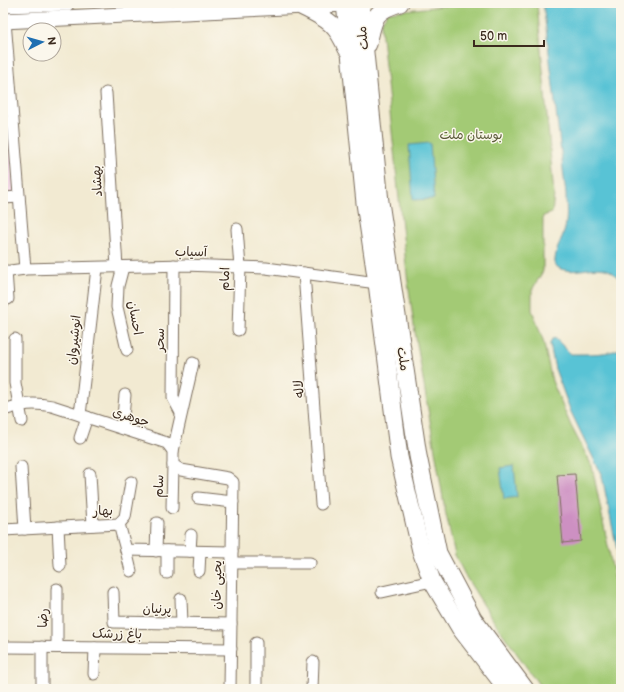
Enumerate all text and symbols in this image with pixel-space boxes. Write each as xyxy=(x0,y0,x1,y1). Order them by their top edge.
north arrow xyxy=(22,22,62,62)
scale bar xyxy=(474,22,544,48)
street label: ملت xyxy=(354,25,372,51)
text: 50 m xyxy=(480,29,507,44)
text: N xyxy=(45,36,58,46)
park label: بوستان ملت xyxy=(440,127,503,143)
street label: بهشاد xyxy=(88,165,106,197)
street label: آسیاب xyxy=(175,244,208,260)
street label: امام xyxy=(217,267,235,291)
street label: احسان xyxy=(124,300,146,336)
street label: انوشیروان xyxy=(63,314,85,366)
street label: سحر xyxy=(152,328,168,353)
street label: ملت xyxy=(393,346,413,372)
street label: لاله xyxy=(290,379,308,399)
street label: جوهری xyxy=(111,404,152,430)
street label: سام xyxy=(151,474,169,498)
street label: بهار xyxy=(92,503,113,519)
street label: یحیی خان xyxy=(209,560,226,610)
street label: پرنیان xyxy=(142,601,172,617)
street label: رضا xyxy=(35,608,51,628)
street label: باغ زرشک xyxy=(92,626,142,643)

